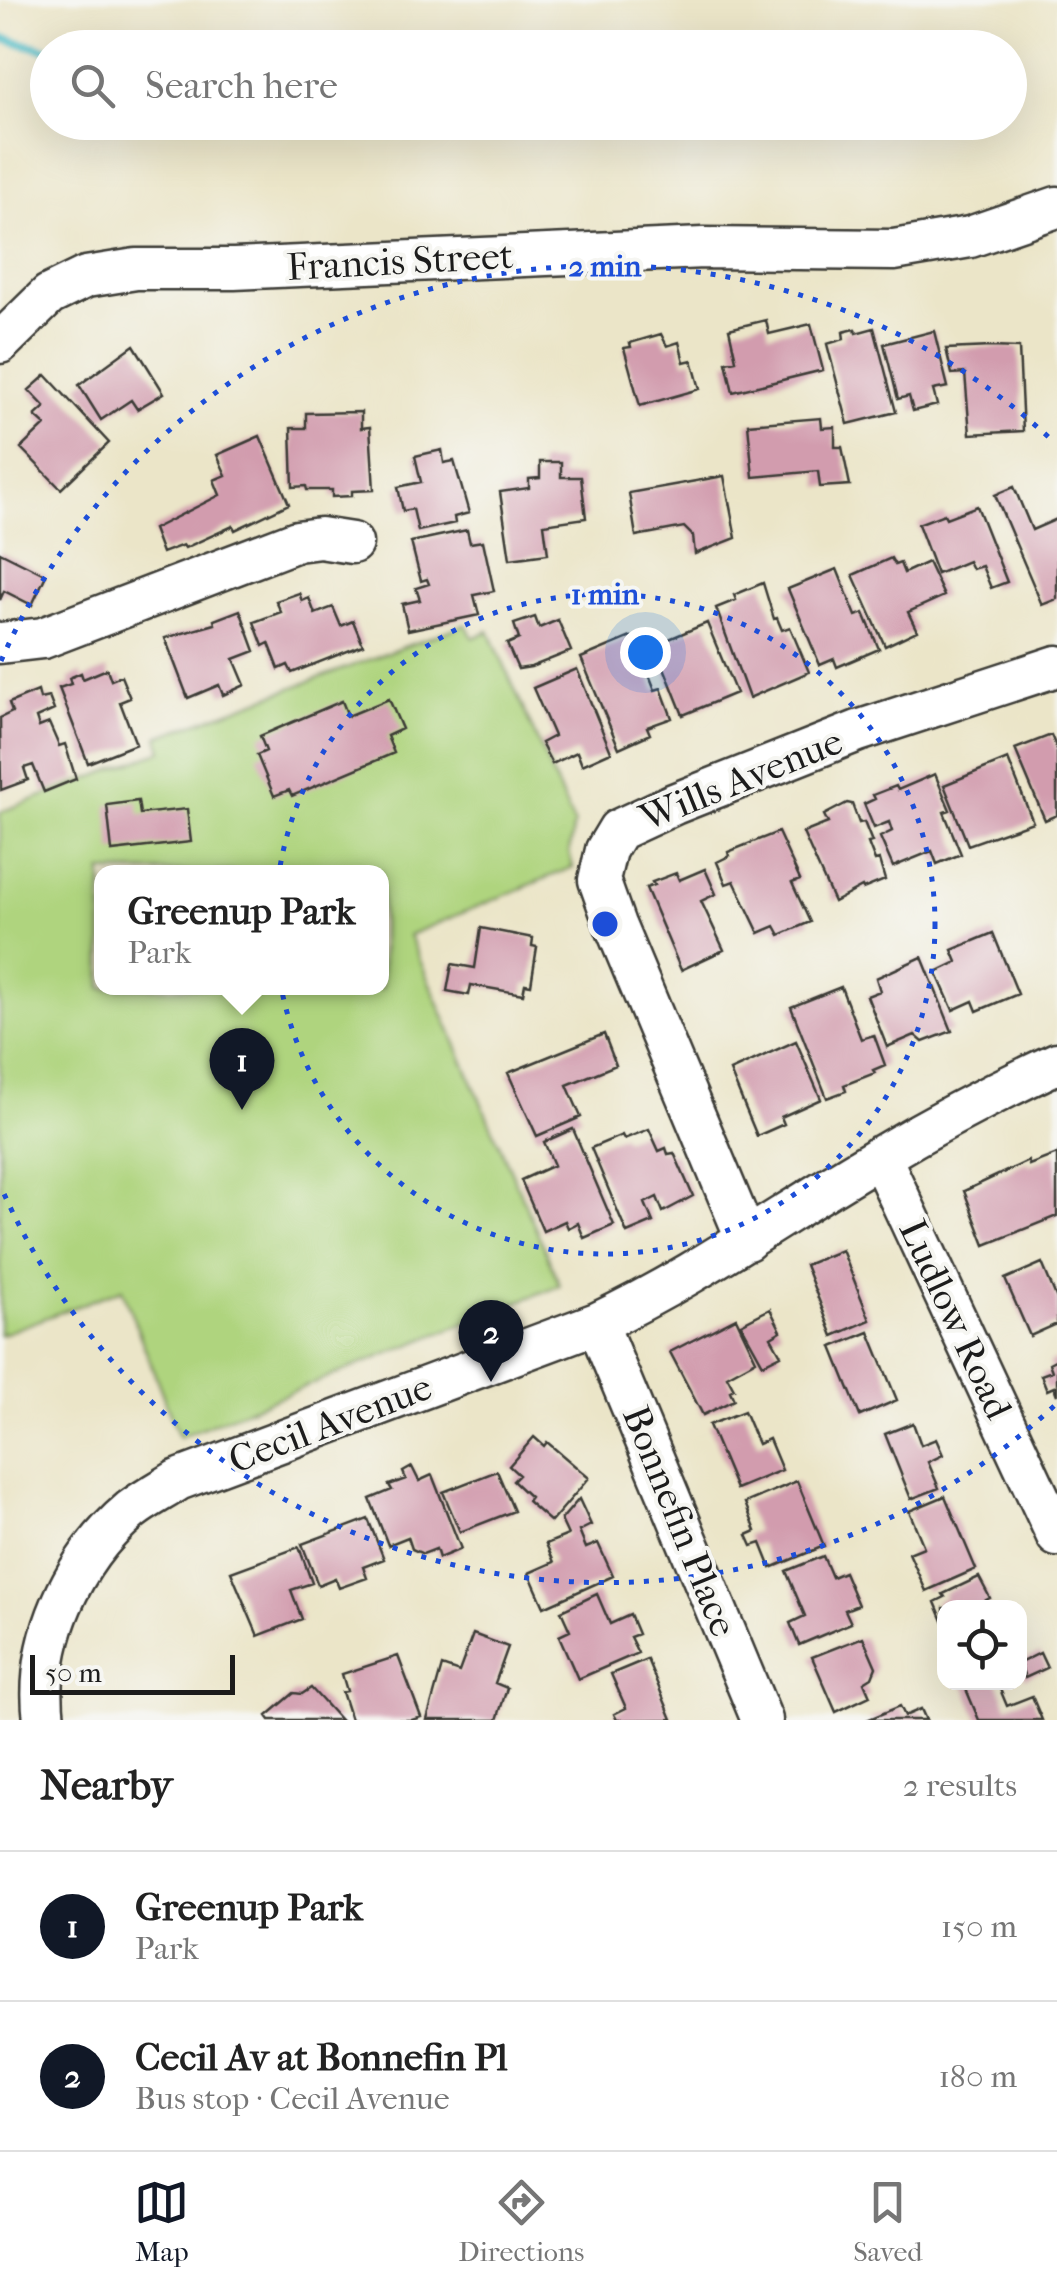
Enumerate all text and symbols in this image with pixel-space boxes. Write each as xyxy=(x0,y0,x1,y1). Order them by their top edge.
search box xyxy=(30,30,1027,140)
icon: search xyxy=(65,58,120,113)
text: Search here xyxy=(145,63,338,108)
street label: Francis Street xyxy=(286,233,515,290)
text: 2 min xyxy=(568,249,642,284)
text: 1 min xyxy=(571,577,640,612)
your location xyxy=(620,627,671,678)
street label: Wills Avenue xyxy=(633,718,849,841)
popup xyxy=(94,865,389,995)
text: Greenup Park xyxy=(128,889,355,934)
centre of rings xyxy=(587,906,623,942)
text: Park xyxy=(128,934,191,971)
pin: 1 xyxy=(210,1028,274,1110)
street label: Ludlow Road xyxy=(890,1212,1021,1426)
pin: 2 xyxy=(458,1300,524,1382)
street label: Cecil Avenue xyxy=(222,1364,438,1483)
street label: Bonnefin Place xyxy=(613,1399,746,1643)
map controls xyxy=(937,1600,1027,1690)
button: locate xyxy=(937,1600,1027,1690)
scale bar xyxy=(30,1650,235,1694)
text: 50 m xyxy=(45,1656,102,1689)
text: Nearby xyxy=(40,1761,172,1810)
text: 2 results xyxy=(903,1767,1017,1804)
text: Greenup Park xyxy=(135,1885,363,1930)
text: 1 xyxy=(67,1908,78,1945)
text: 150 m xyxy=(941,1908,1017,1945)
text: Park xyxy=(135,1930,199,1967)
text: Cecil Av at Bonnefin Pl xyxy=(135,2035,508,2080)
text: 2 xyxy=(64,2058,81,2095)
text: 180 m xyxy=(938,2058,1017,2095)
text: Bus stop · Cecil Avenue xyxy=(135,2080,450,2117)
tab: Map xyxy=(134,2175,189,2268)
tab: Directions xyxy=(458,2175,584,2268)
tab: Saved xyxy=(853,2175,923,2268)

